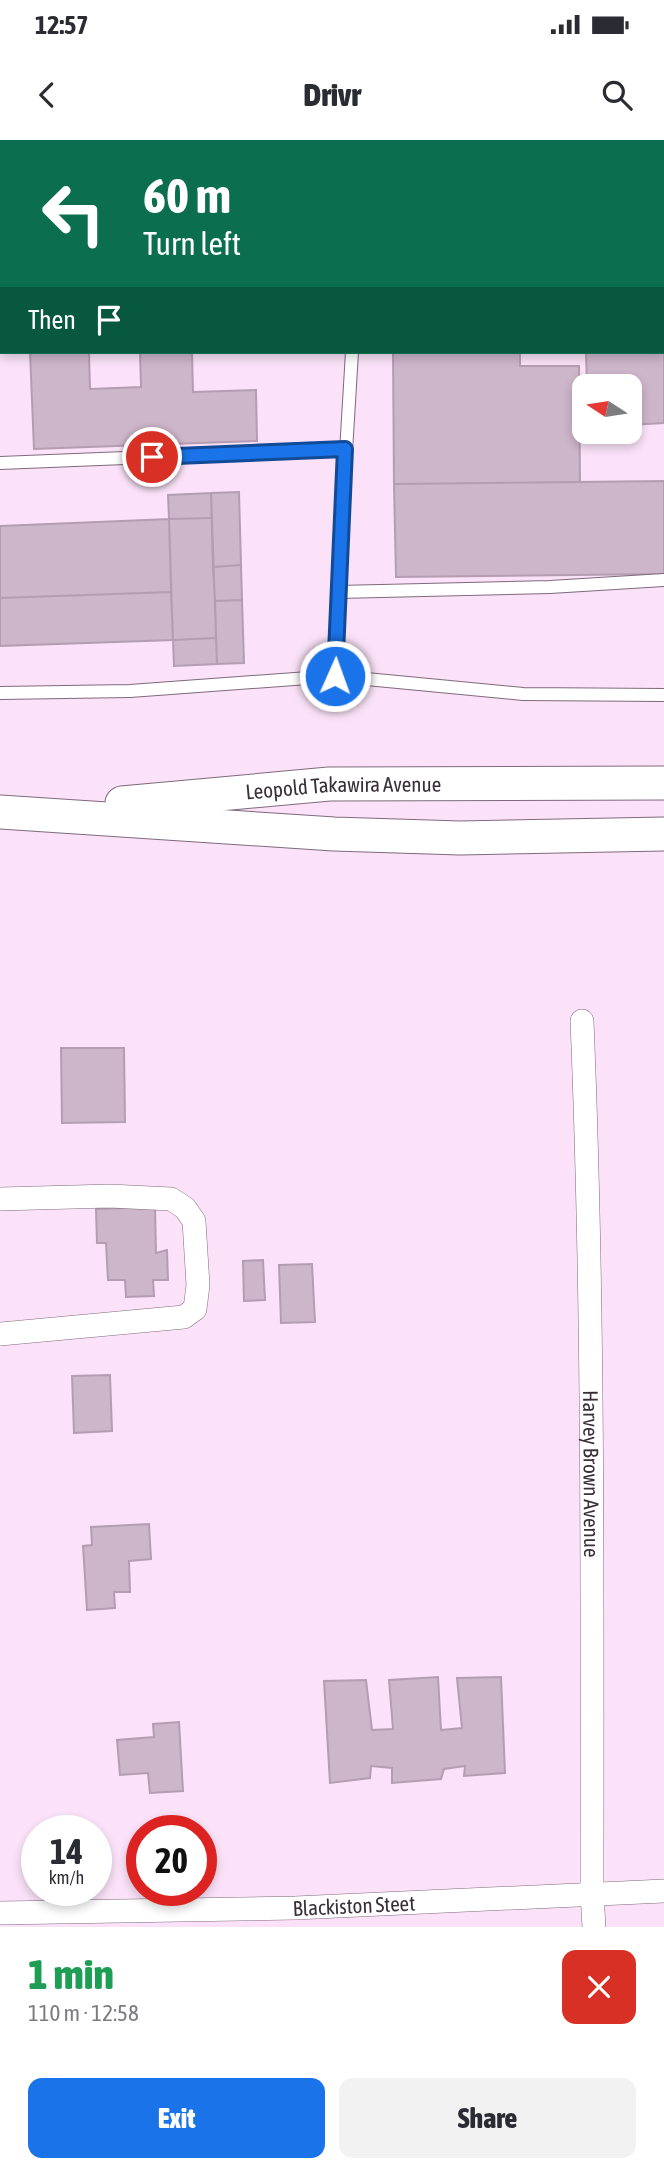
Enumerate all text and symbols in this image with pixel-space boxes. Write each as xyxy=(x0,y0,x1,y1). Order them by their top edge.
text: 12:57 xyxy=(35,10,89,40)
icon: back xyxy=(28,76,66,114)
text: Drivr xyxy=(303,76,361,113)
icon: search xyxy=(598,76,636,114)
text: 60 m xyxy=(143,167,231,223)
icon: left xyxy=(28,168,119,259)
text: Turn left xyxy=(143,225,241,262)
icon: arrive xyxy=(90,301,128,339)
text: Then xyxy=(28,305,76,335)
north arrow xyxy=(572,374,642,444)
map controls xyxy=(572,374,642,444)
pin xyxy=(122,427,182,487)
icon: arrive xyxy=(133,438,171,476)
position arrow xyxy=(298,639,372,713)
street label: Leopold Takawira Avenue xyxy=(244,772,441,804)
street label: Harvey Brown Avenue xyxy=(579,1390,604,1557)
speed limit sign: 20 xyxy=(126,1815,217,1906)
text: 14 xyxy=(50,1831,83,1871)
text: km/h xyxy=(49,1867,84,1888)
street label: Blackiston Steet xyxy=(292,1890,416,1920)
text: 1 min xyxy=(28,1950,114,1998)
button: close xyxy=(562,1950,636,2024)
text: 110 m · 12:58 xyxy=(28,2000,139,2026)
button: Exit xyxy=(28,2078,325,2158)
button: Share xyxy=(339,2078,636,2158)

